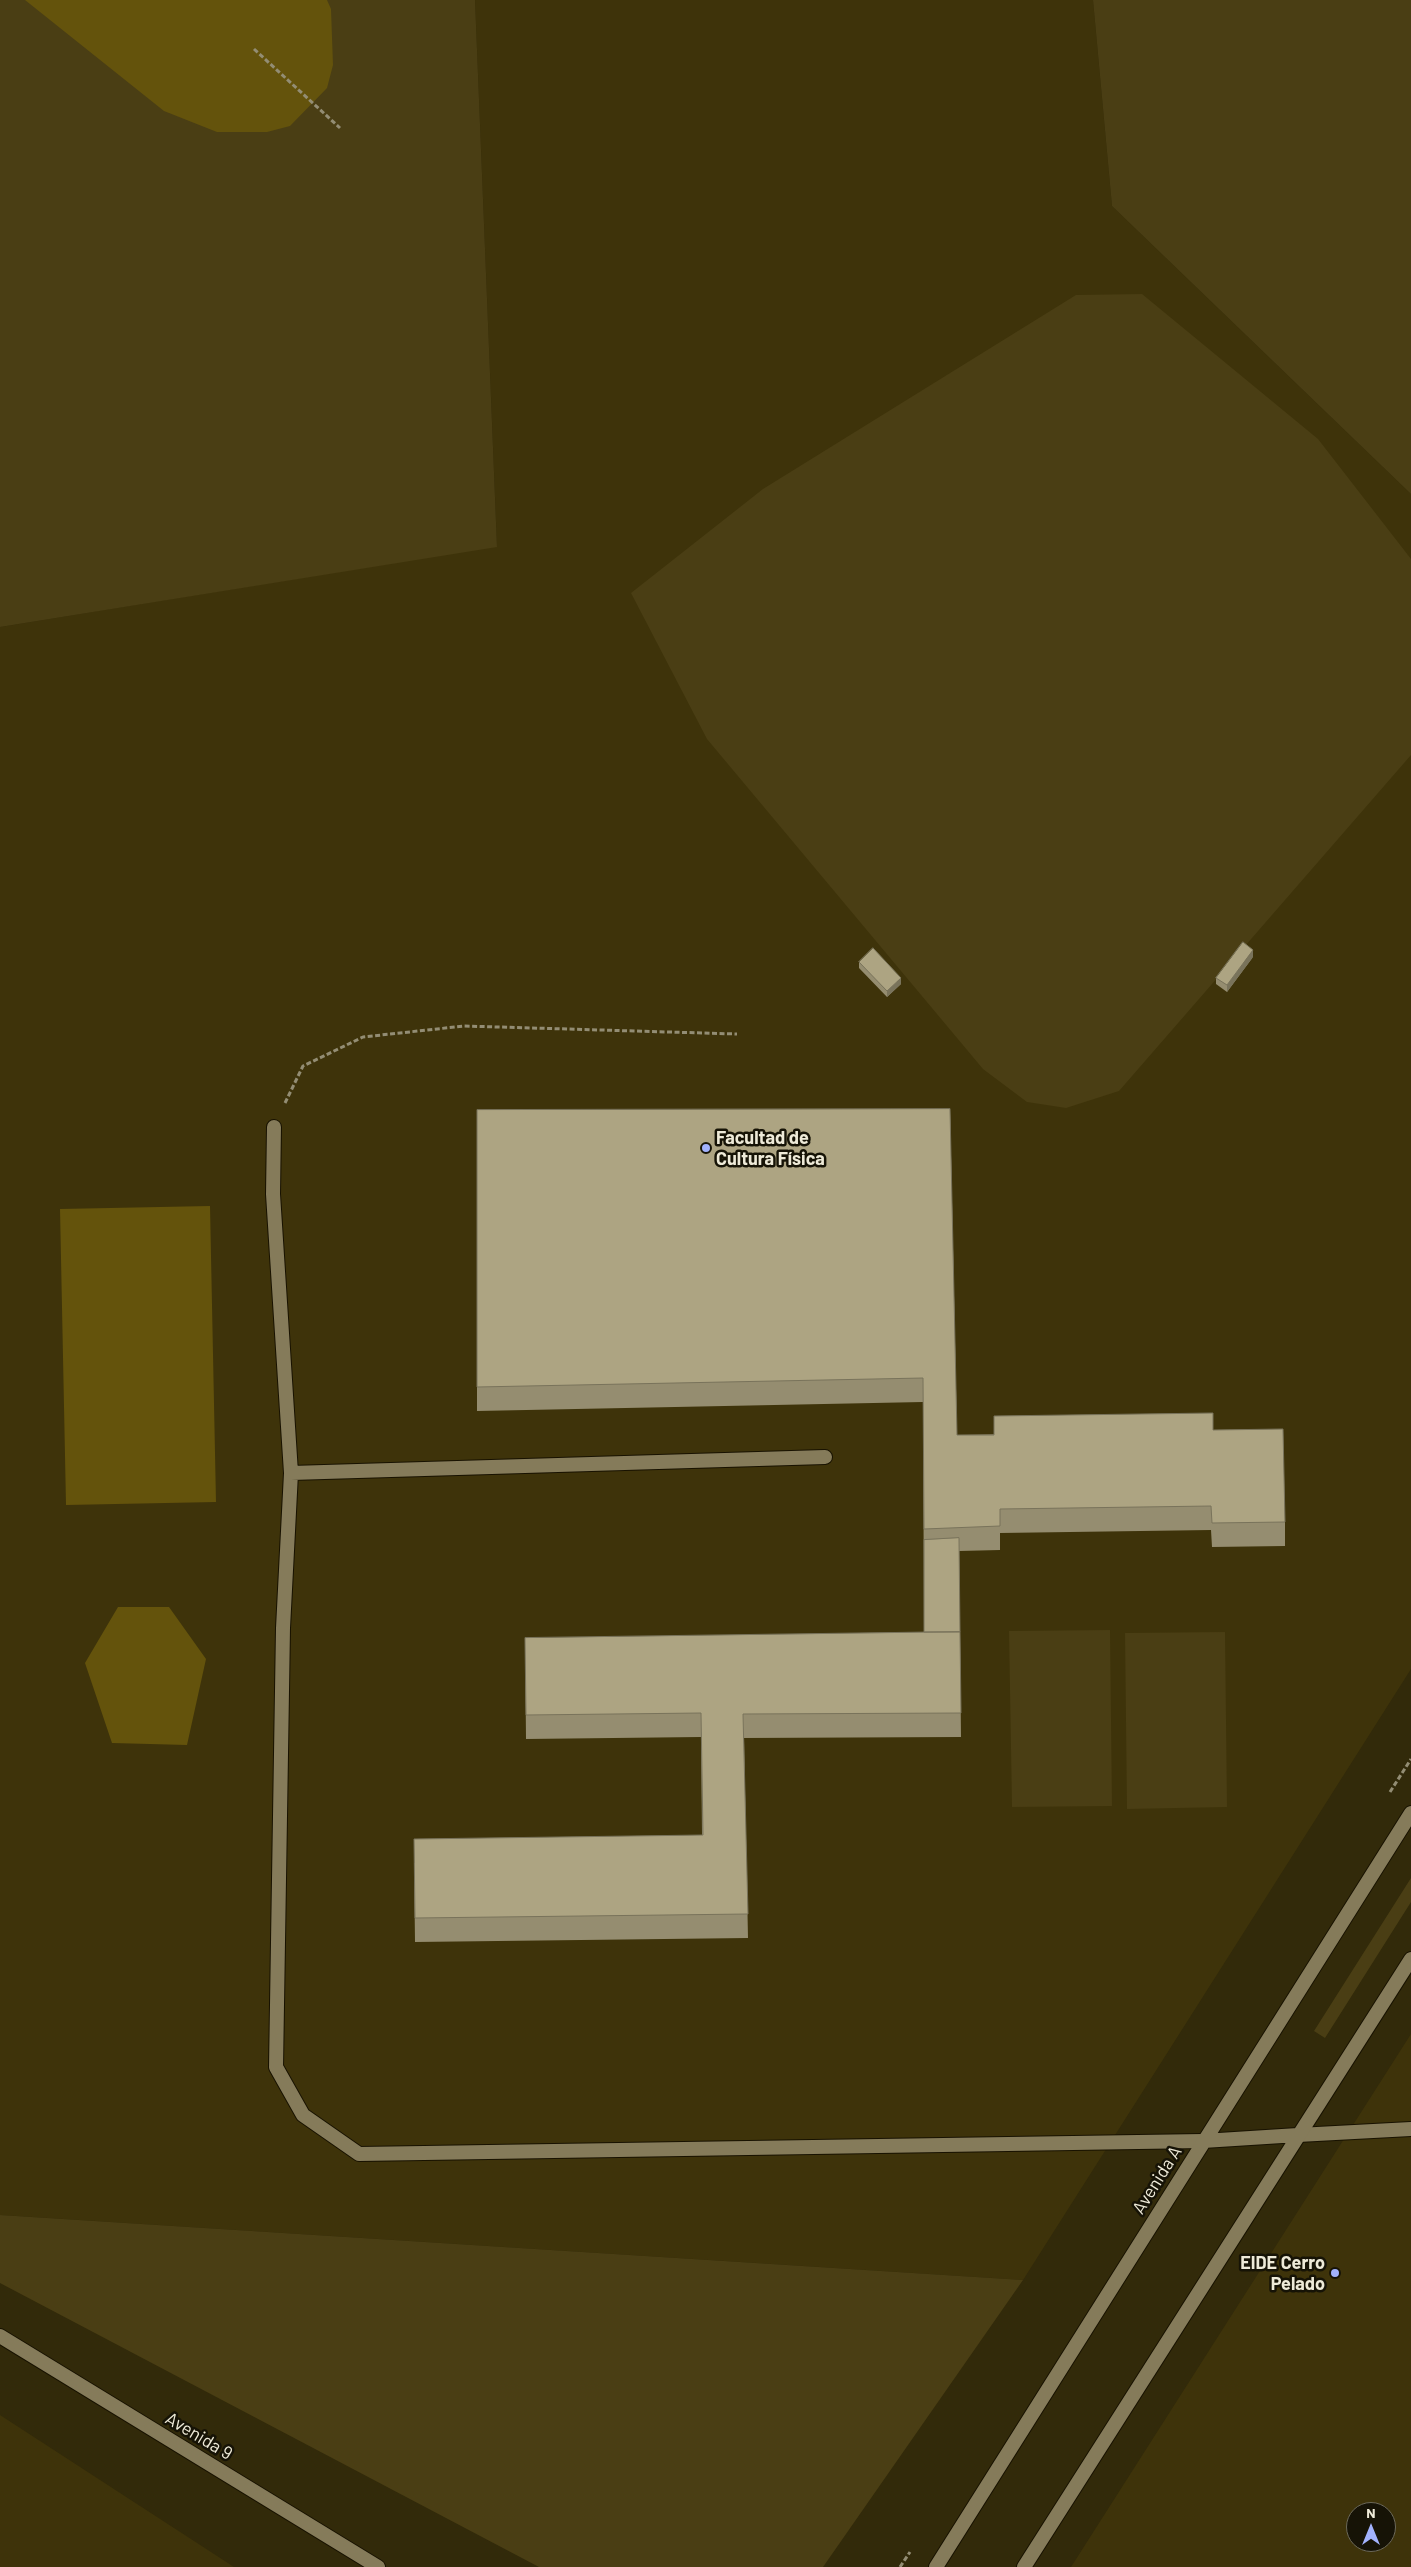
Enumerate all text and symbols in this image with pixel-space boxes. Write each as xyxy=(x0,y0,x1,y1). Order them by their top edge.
place label: Facultad de Cultura Física xyxy=(716,1127,825,1170)
marker: Facultad de Cultura Física xyxy=(700,1142,712,1154)
street label: Avenida A xyxy=(1128,2142,1186,2218)
place label: EIDE Cerro Pelado xyxy=(1240,2252,1325,2294)
marker: EIDE Cerro Pelado xyxy=(1329,2267,1341,2279)
street label: Avenida 9 xyxy=(161,2408,237,2464)
north arrow xyxy=(1346,2502,1396,2552)
text: N xyxy=(1366,2504,1376,2521)

